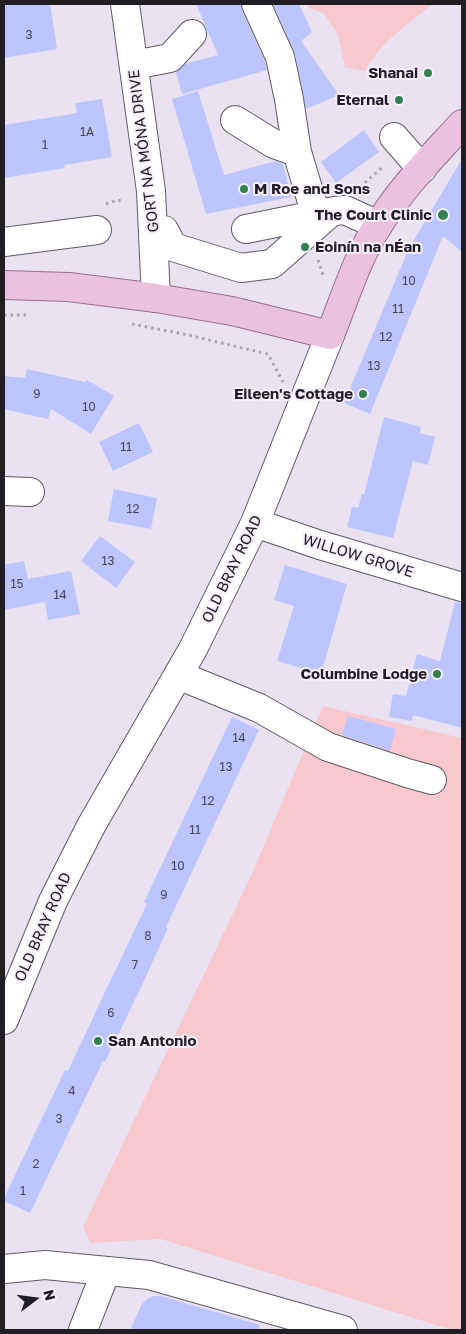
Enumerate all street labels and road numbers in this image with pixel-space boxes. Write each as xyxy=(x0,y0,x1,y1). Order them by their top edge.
street label: GORT NA MÓNA DRIVE xyxy=(125,69,163,233)
street label: OLD BRAY ROAD xyxy=(198,512,266,626)
street label: WILLOW GROVE xyxy=(300,531,416,581)
street label: OLD BRAY ROAD xyxy=(11,870,75,984)

